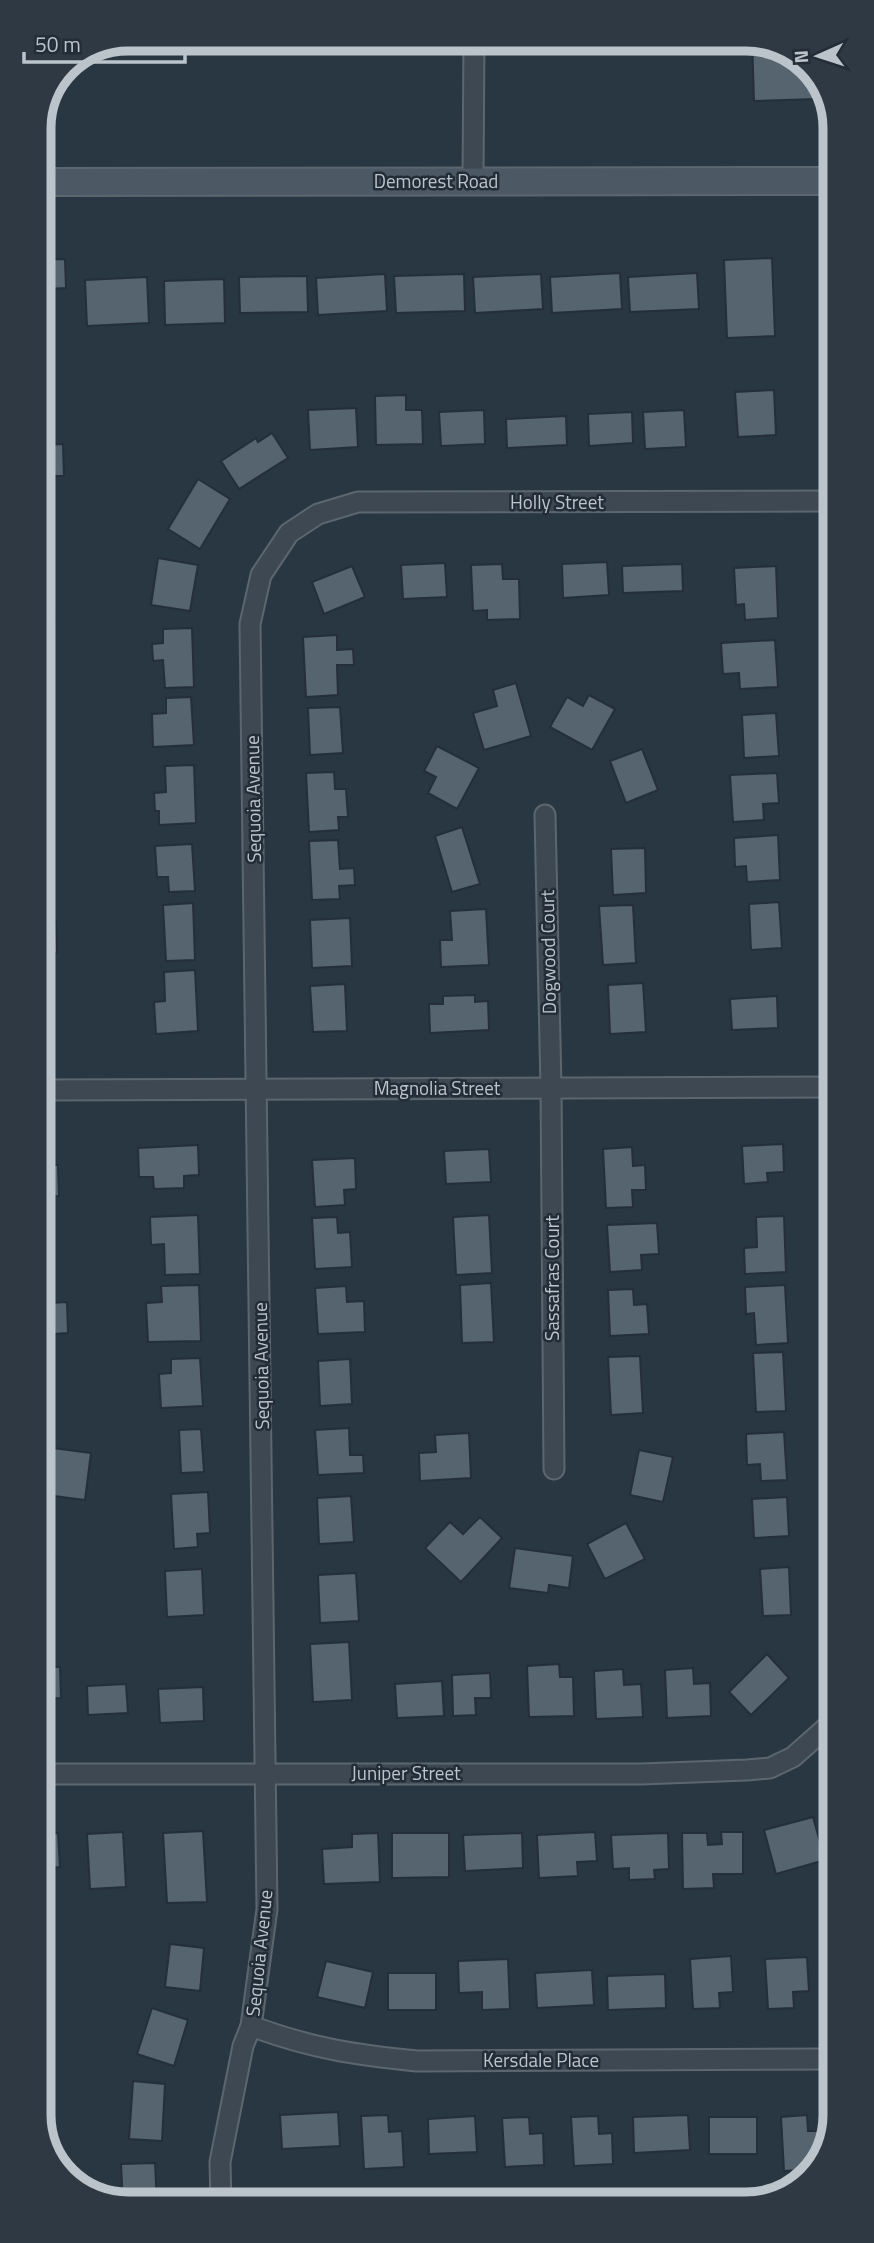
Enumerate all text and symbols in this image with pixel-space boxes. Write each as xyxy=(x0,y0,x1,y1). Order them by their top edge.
scale bar xyxy=(24,21,186,65)
north arrow xyxy=(783,21,853,91)
text: 50 m xyxy=(35,28,81,60)
text: N xyxy=(786,50,815,64)
street label: Demorest Road xyxy=(374,166,498,195)
street label: Holly Street xyxy=(510,487,604,516)
street label: Sequoia Avenue xyxy=(237,735,268,863)
street label: Dogwood Court xyxy=(532,889,563,1014)
street label: Magnolia Street xyxy=(374,1073,501,1102)
street label: Sassafras Court xyxy=(537,1215,566,1341)
street label: Sequoia Avenue xyxy=(245,1302,276,1430)
street label: Juniper Street xyxy=(351,1758,461,1787)
street label: Sequoia Avenue xyxy=(237,1888,280,2018)
street label: Kersdale Place xyxy=(483,2045,599,2074)

